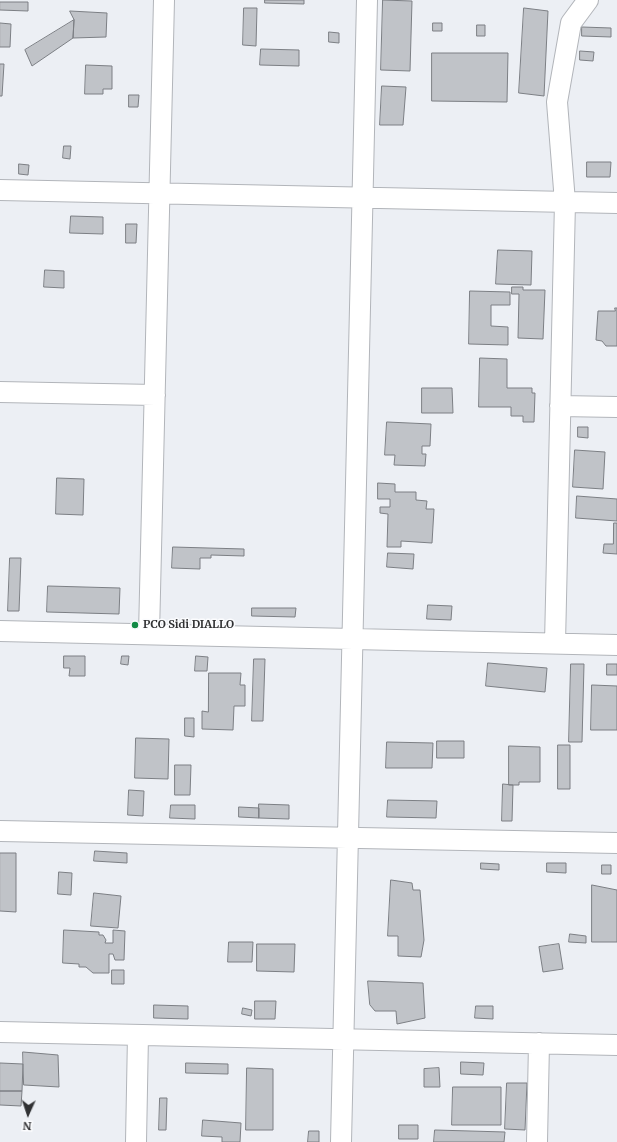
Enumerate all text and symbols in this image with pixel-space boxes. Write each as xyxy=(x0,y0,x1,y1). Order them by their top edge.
place label: PCO Sidi DIALLO xyxy=(143,618,234,632)
marker: PCO Sidi DIALLO xyxy=(130,620,140,630)
north arrow xyxy=(8,1094,48,1134)
text: N xyxy=(23,1119,32,1133)

